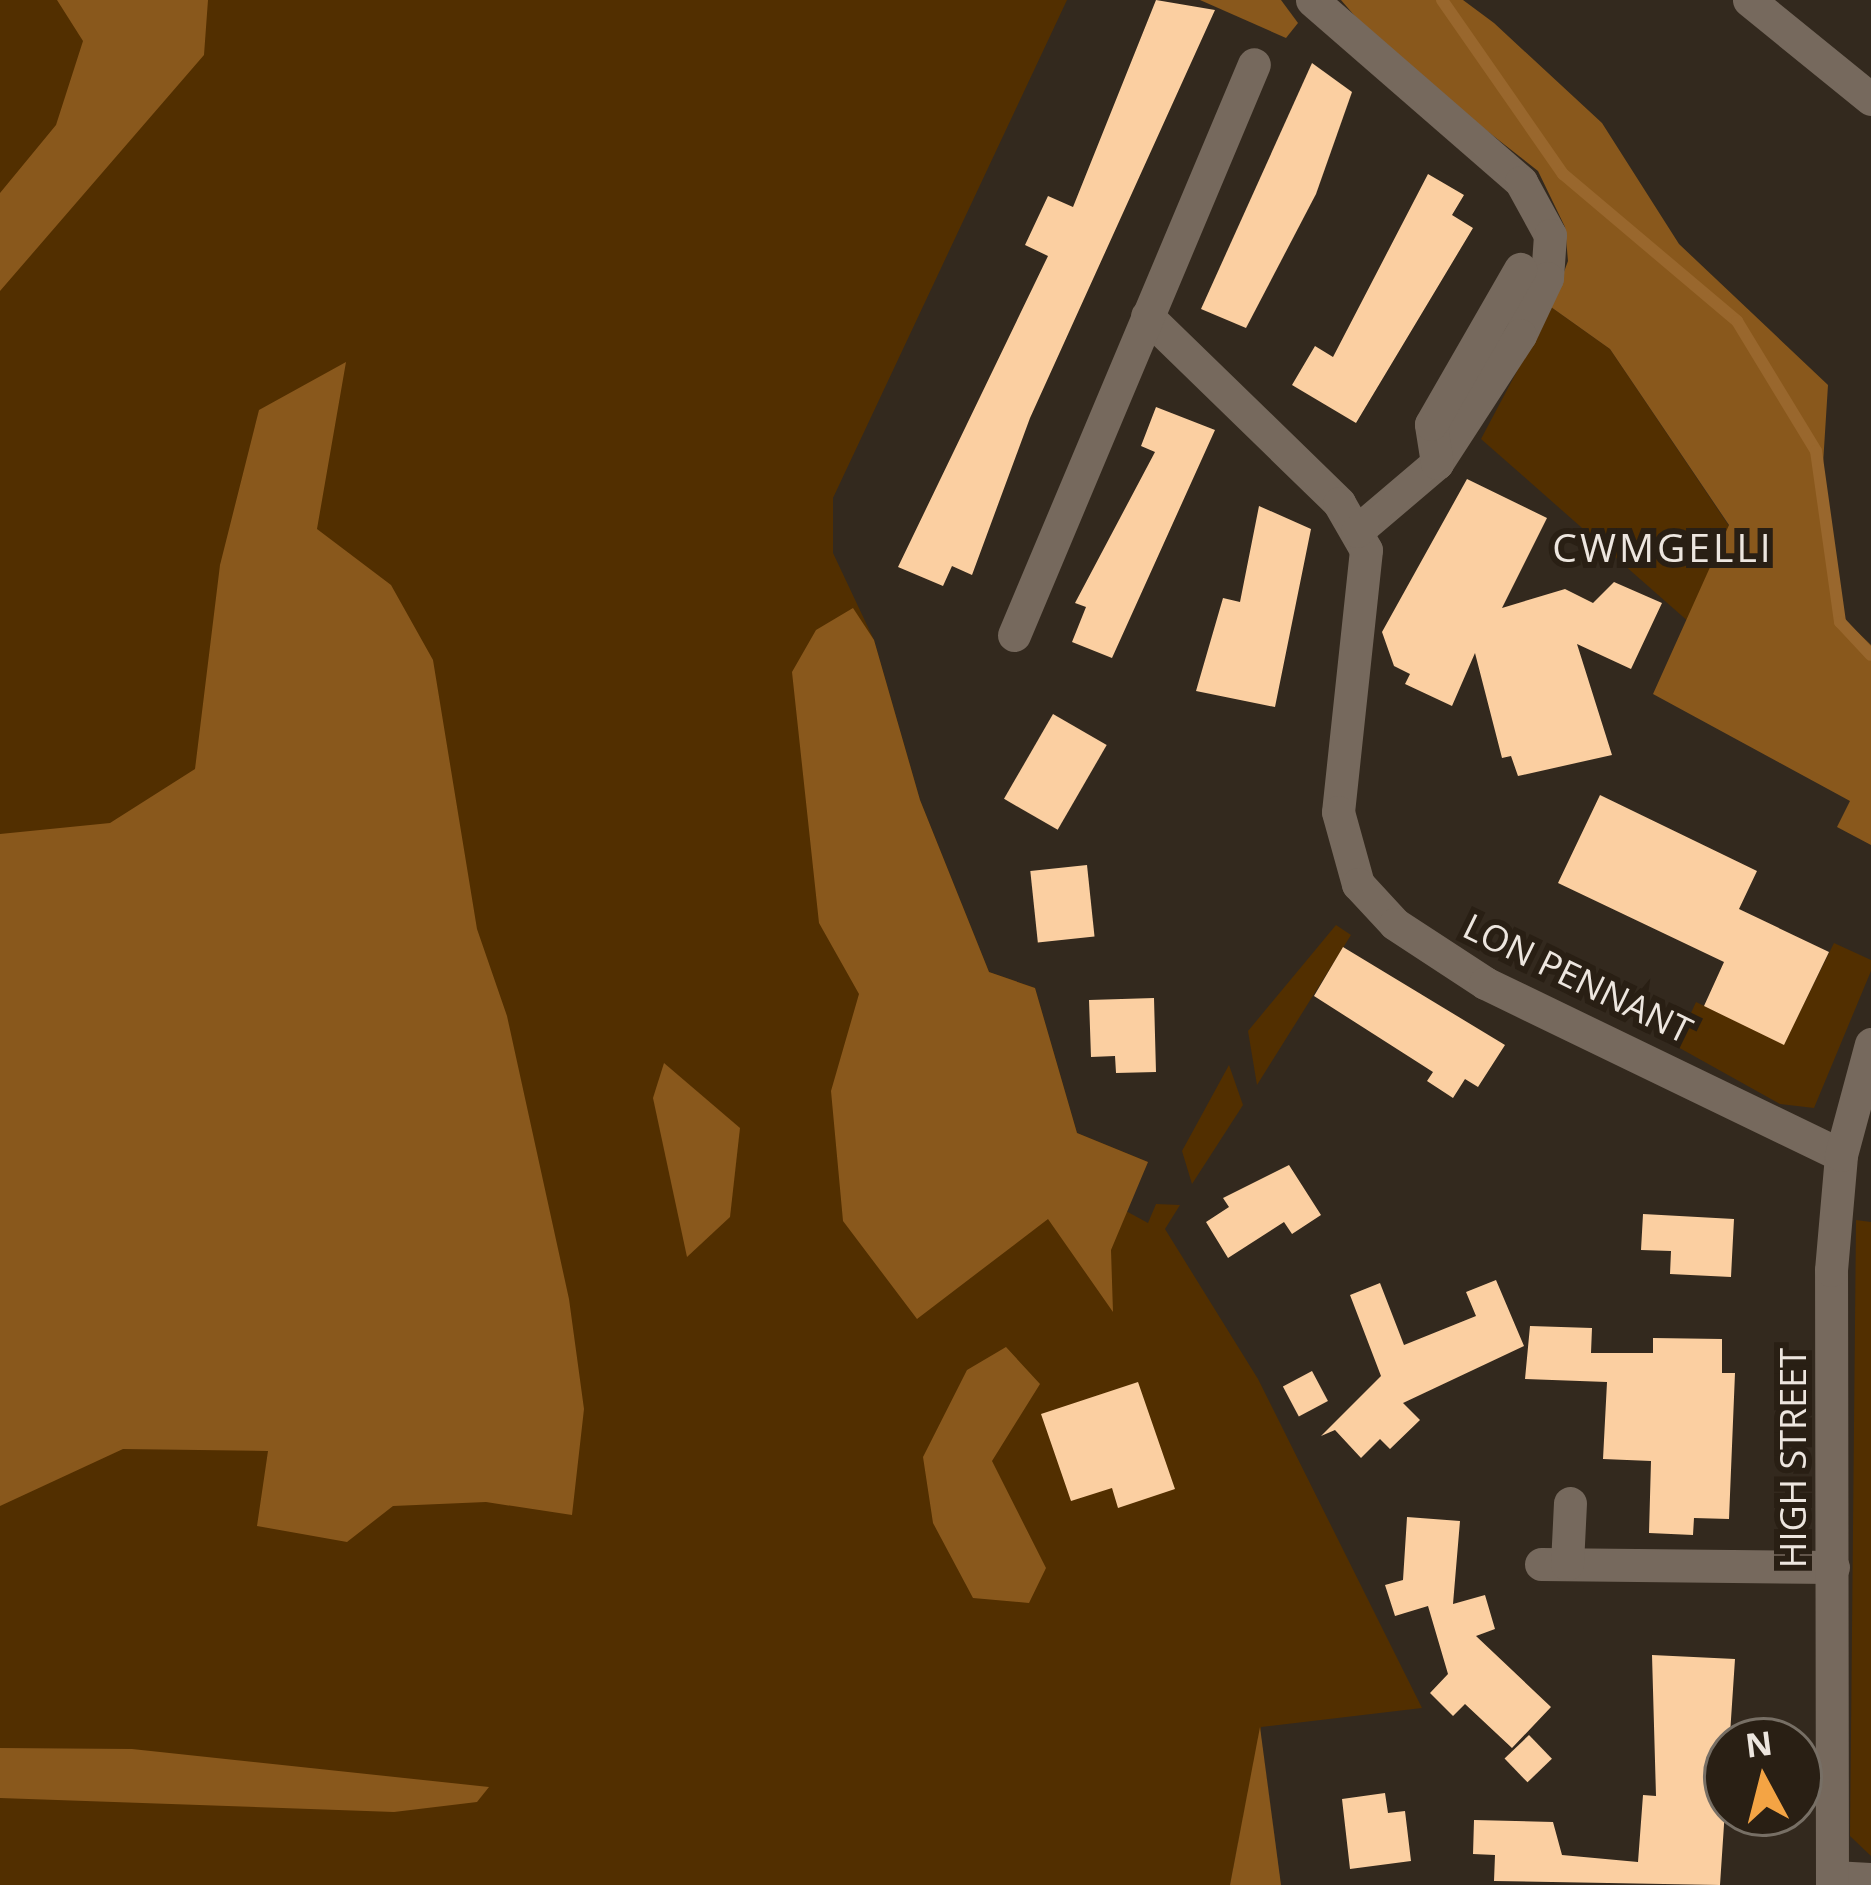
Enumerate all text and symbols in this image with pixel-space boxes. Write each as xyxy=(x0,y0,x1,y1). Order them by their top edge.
district label: CWMGELLI xyxy=(1552,524,1774,570)
street label: LON PENNANT xyxy=(1457,904,1699,1052)
street label: HIGH STREET xyxy=(1771,1348,1815,1568)
north arrow xyxy=(1703,1717,1823,1837)
text: N xyxy=(1743,1720,1775,1768)

